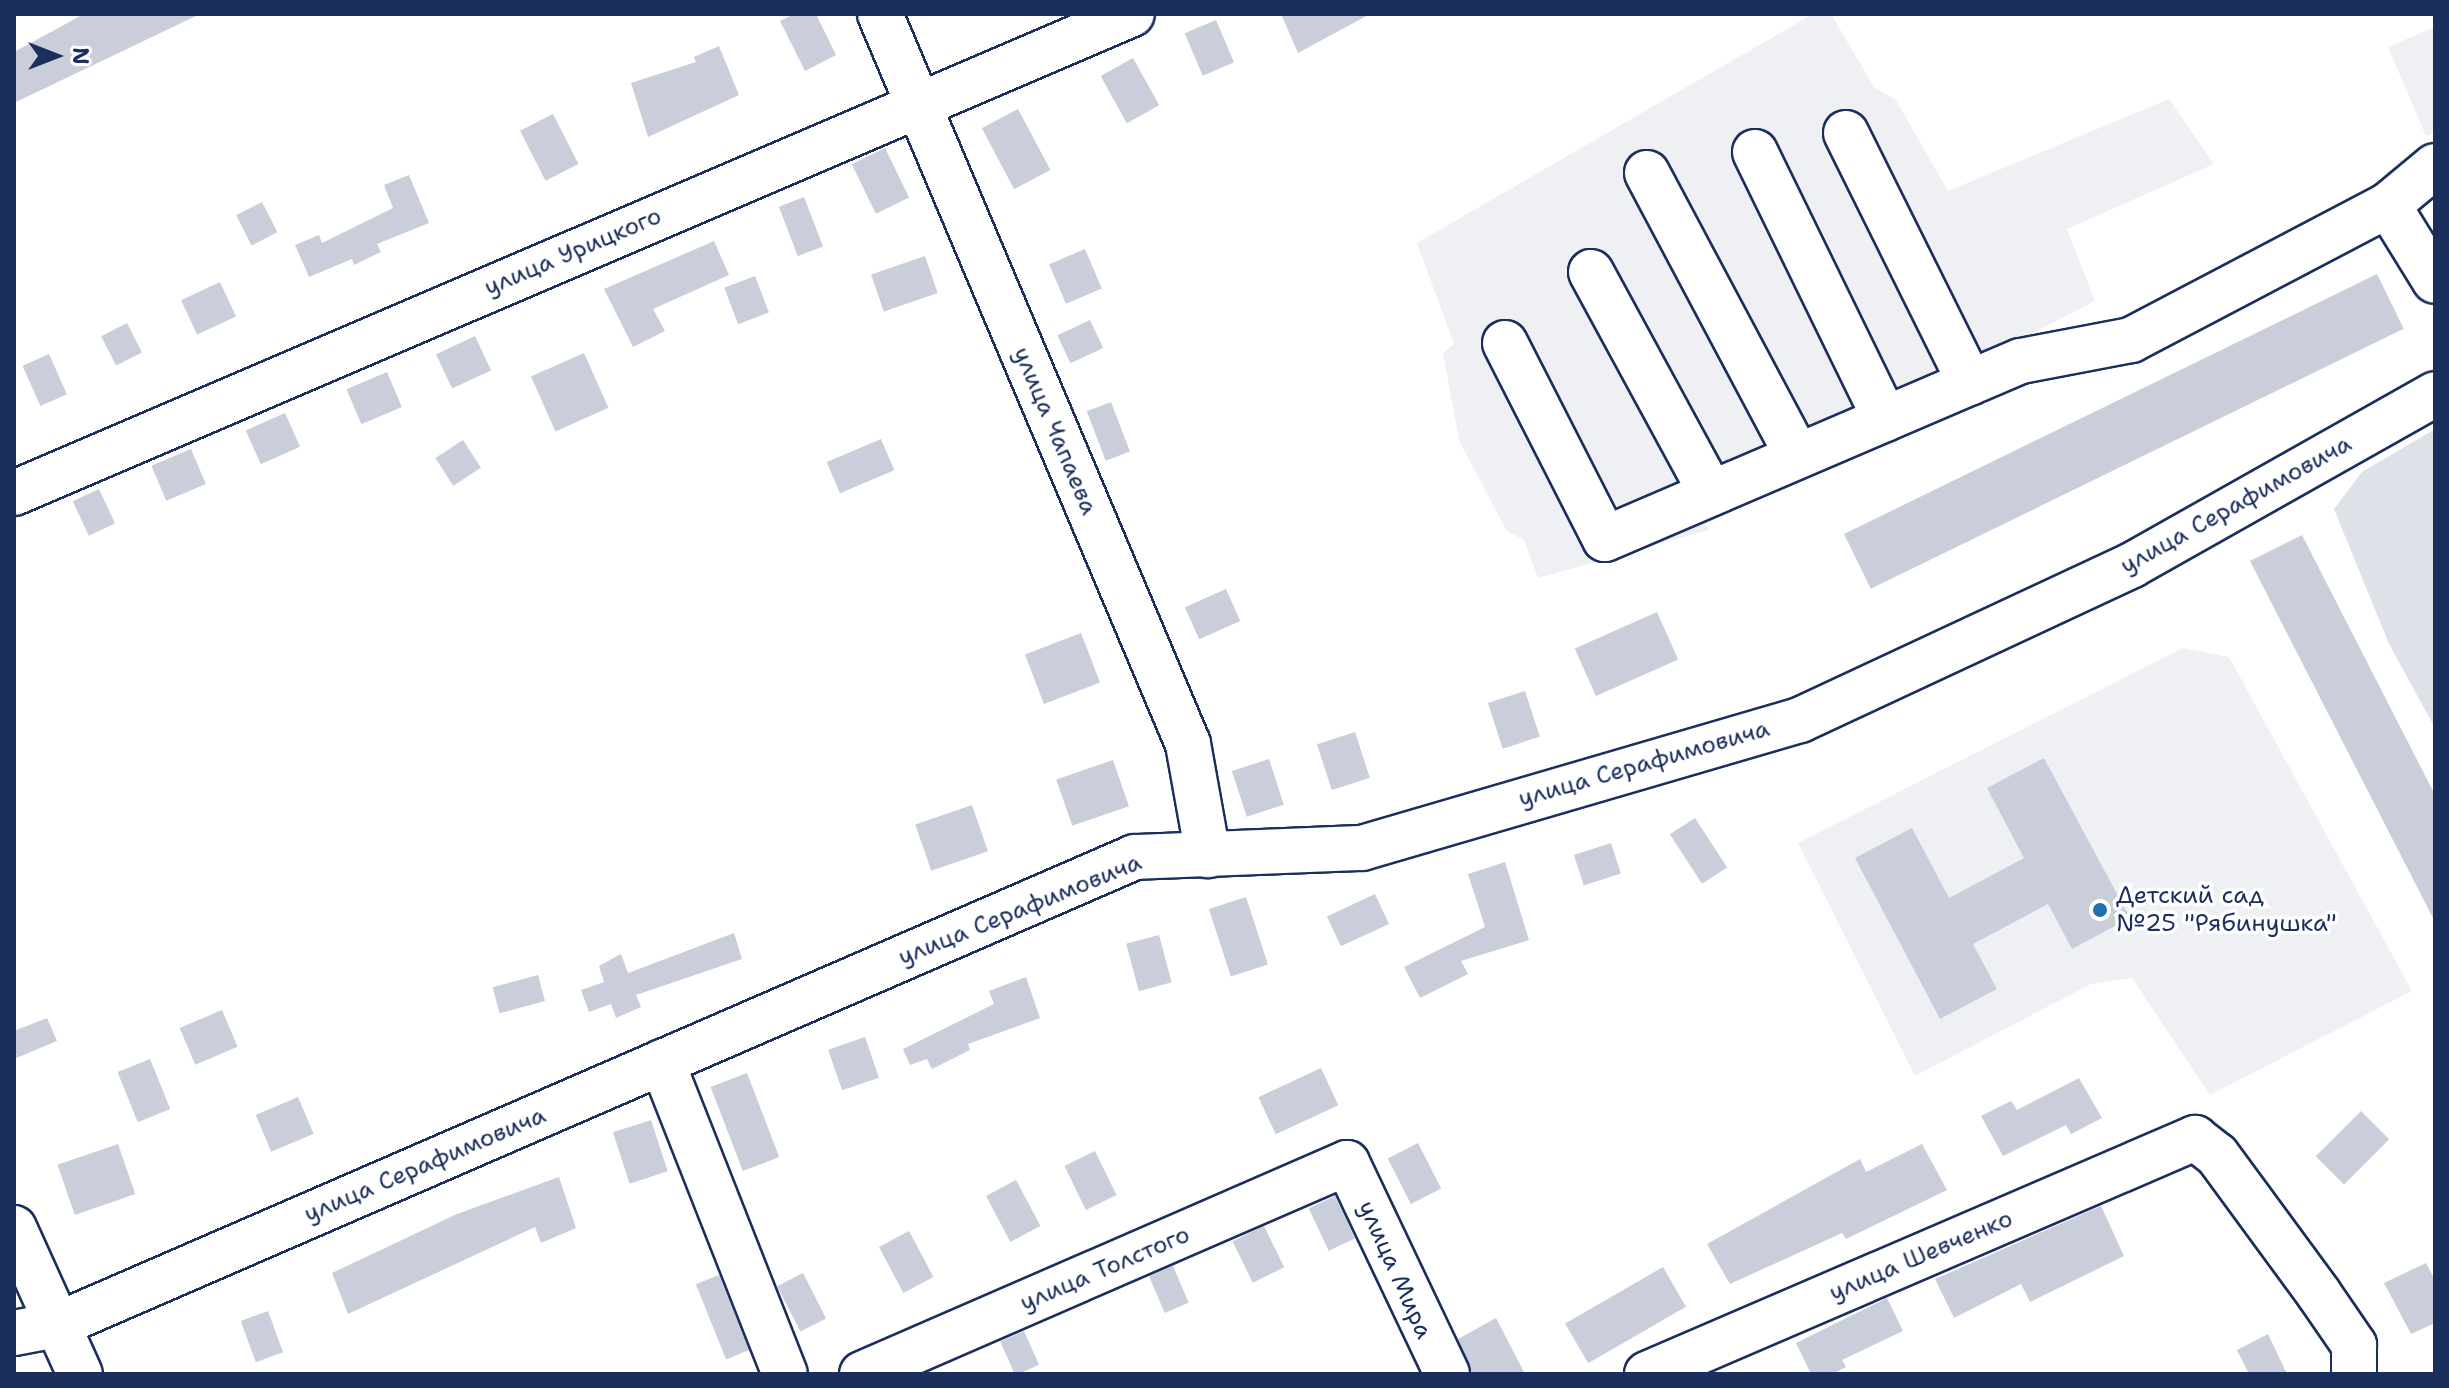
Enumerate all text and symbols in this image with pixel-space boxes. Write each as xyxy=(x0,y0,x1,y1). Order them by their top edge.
north arrow xyxy=(16,16,96,96)
text: N xyxy=(66,47,95,65)
street label: улица Урицкого xyxy=(480,202,666,302)
street label: улица Чапаева xyxy=(1007,343,1103,519)
street label: улица Серафимовича xyxy=(2115,429,2357,581)
street label: улица Серафимовича xyxy=(1515,714,1773,814)
street label: улица Серафимовича xyxy=(894,848,1146,972)
place label: Детский сад №25 "Рябинушка" xyxy=(2116,882,2337,938)
marker: Детский сад №25 "Рябинушка" xyxy=(2091,901,2109,919)
street label: улица Серафимовича xyxy=(300,1101,550,1229)
street label: улица Мира xyxy=(1352,1197,1438,1343)
street label: улица Шевченко xyxy=(1825,1204,2017,1308)
street label: улица Толстого xyxy=(1016,1220,1194,1318)

